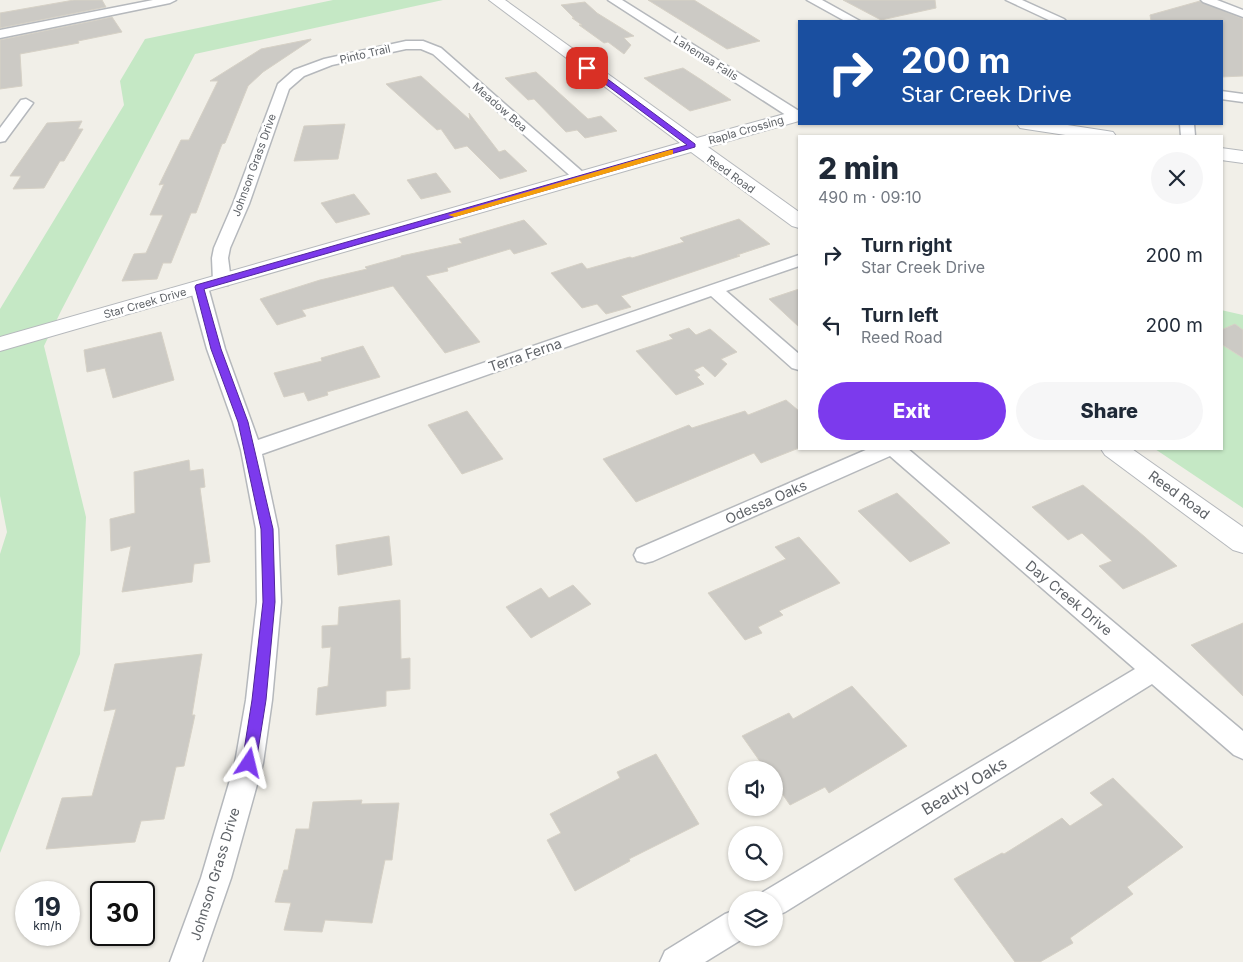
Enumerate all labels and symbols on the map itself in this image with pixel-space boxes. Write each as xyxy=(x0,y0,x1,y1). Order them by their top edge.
street label: Lahemaa Falls xyxy=(671,32,741,84)
street label: Pinto Trail xyxy=(338,41,392,67)
pin xyxy=(566,47,608,89)
street label: Meadow Bea xyxy=(470,79,530,135)
street label: Johnson Grass Drive xyxy=(229,112,279,218)
street label: Rapla Crossing xyxy=(707,113,785,147)
street label: Reed Road xyxy=(704,152,758,196)
street label: Star Creek Drive xyxy=(102,285,188,321)
street label: Terra Ferna xyxy=(486,334,564,375)
street label: Reed Road xyxy=(1145,467,1213,522)
street label: Odessa Oaks xyxy=(722,476,809,527)
street label: Day Creek Drive xyxy=(1023,557,1116,639)
position arrow xyxy=(222,736,274,788)
street label: Beauty Oaks xyxy=(918,753,1010,819)
street label: Johnson Grass Drive xyxy=(186,805,243,942)
speed limit sign: 30 xyxy=(90,881,155,946)

